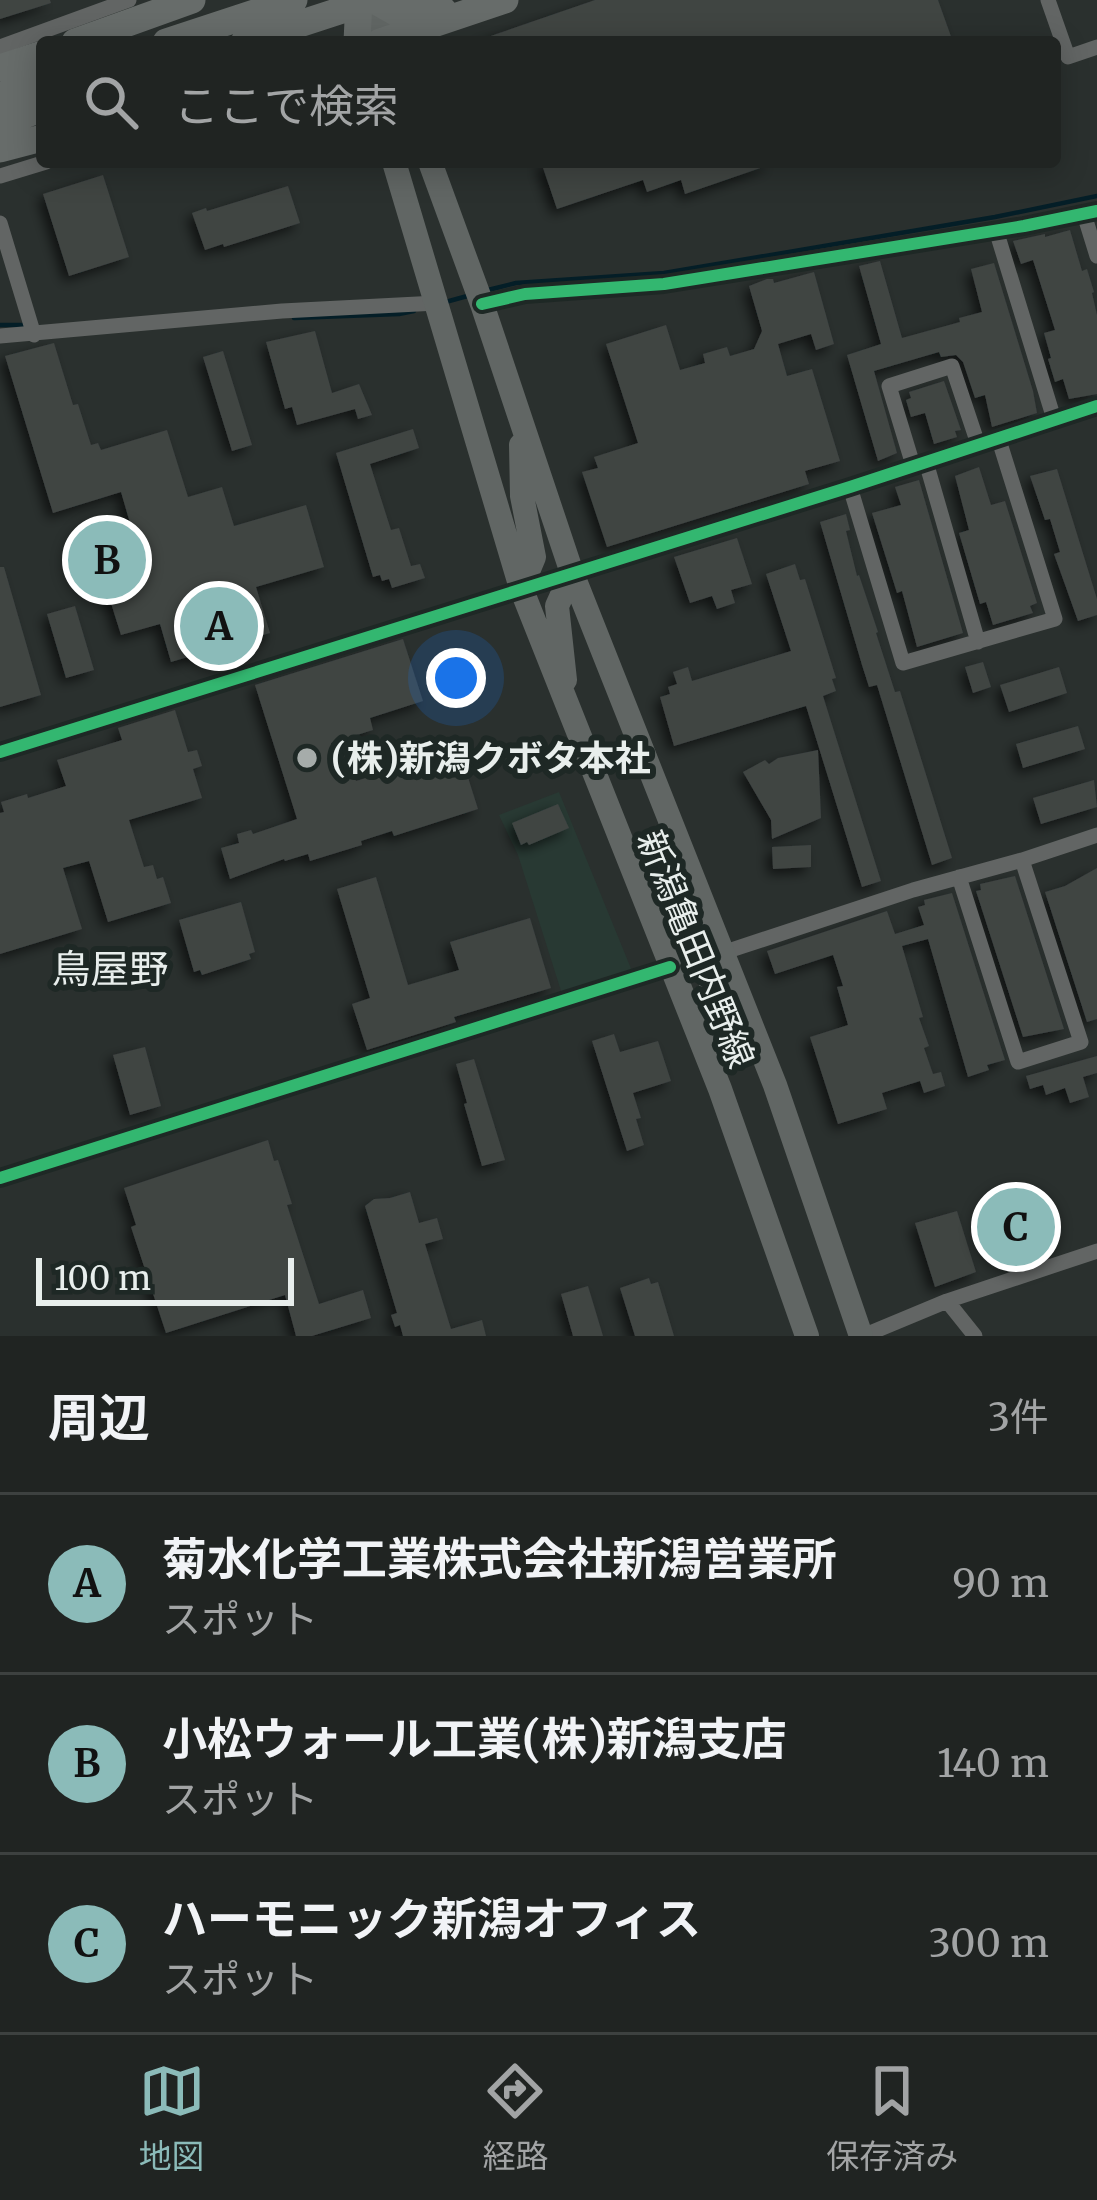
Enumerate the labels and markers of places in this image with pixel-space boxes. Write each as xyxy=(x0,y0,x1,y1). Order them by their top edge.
pin: B xyxy=(68,515,146,605)
pin: A xyxy=(180,581,258,671)
place label: (株)新潟クボタ本社 xyxy=(331,736,651,781)
marker: (株)新潟クボタ本社 xyxy=(294,745,320,771)
pin: C xyxy=(977,1182,1055,1272)

